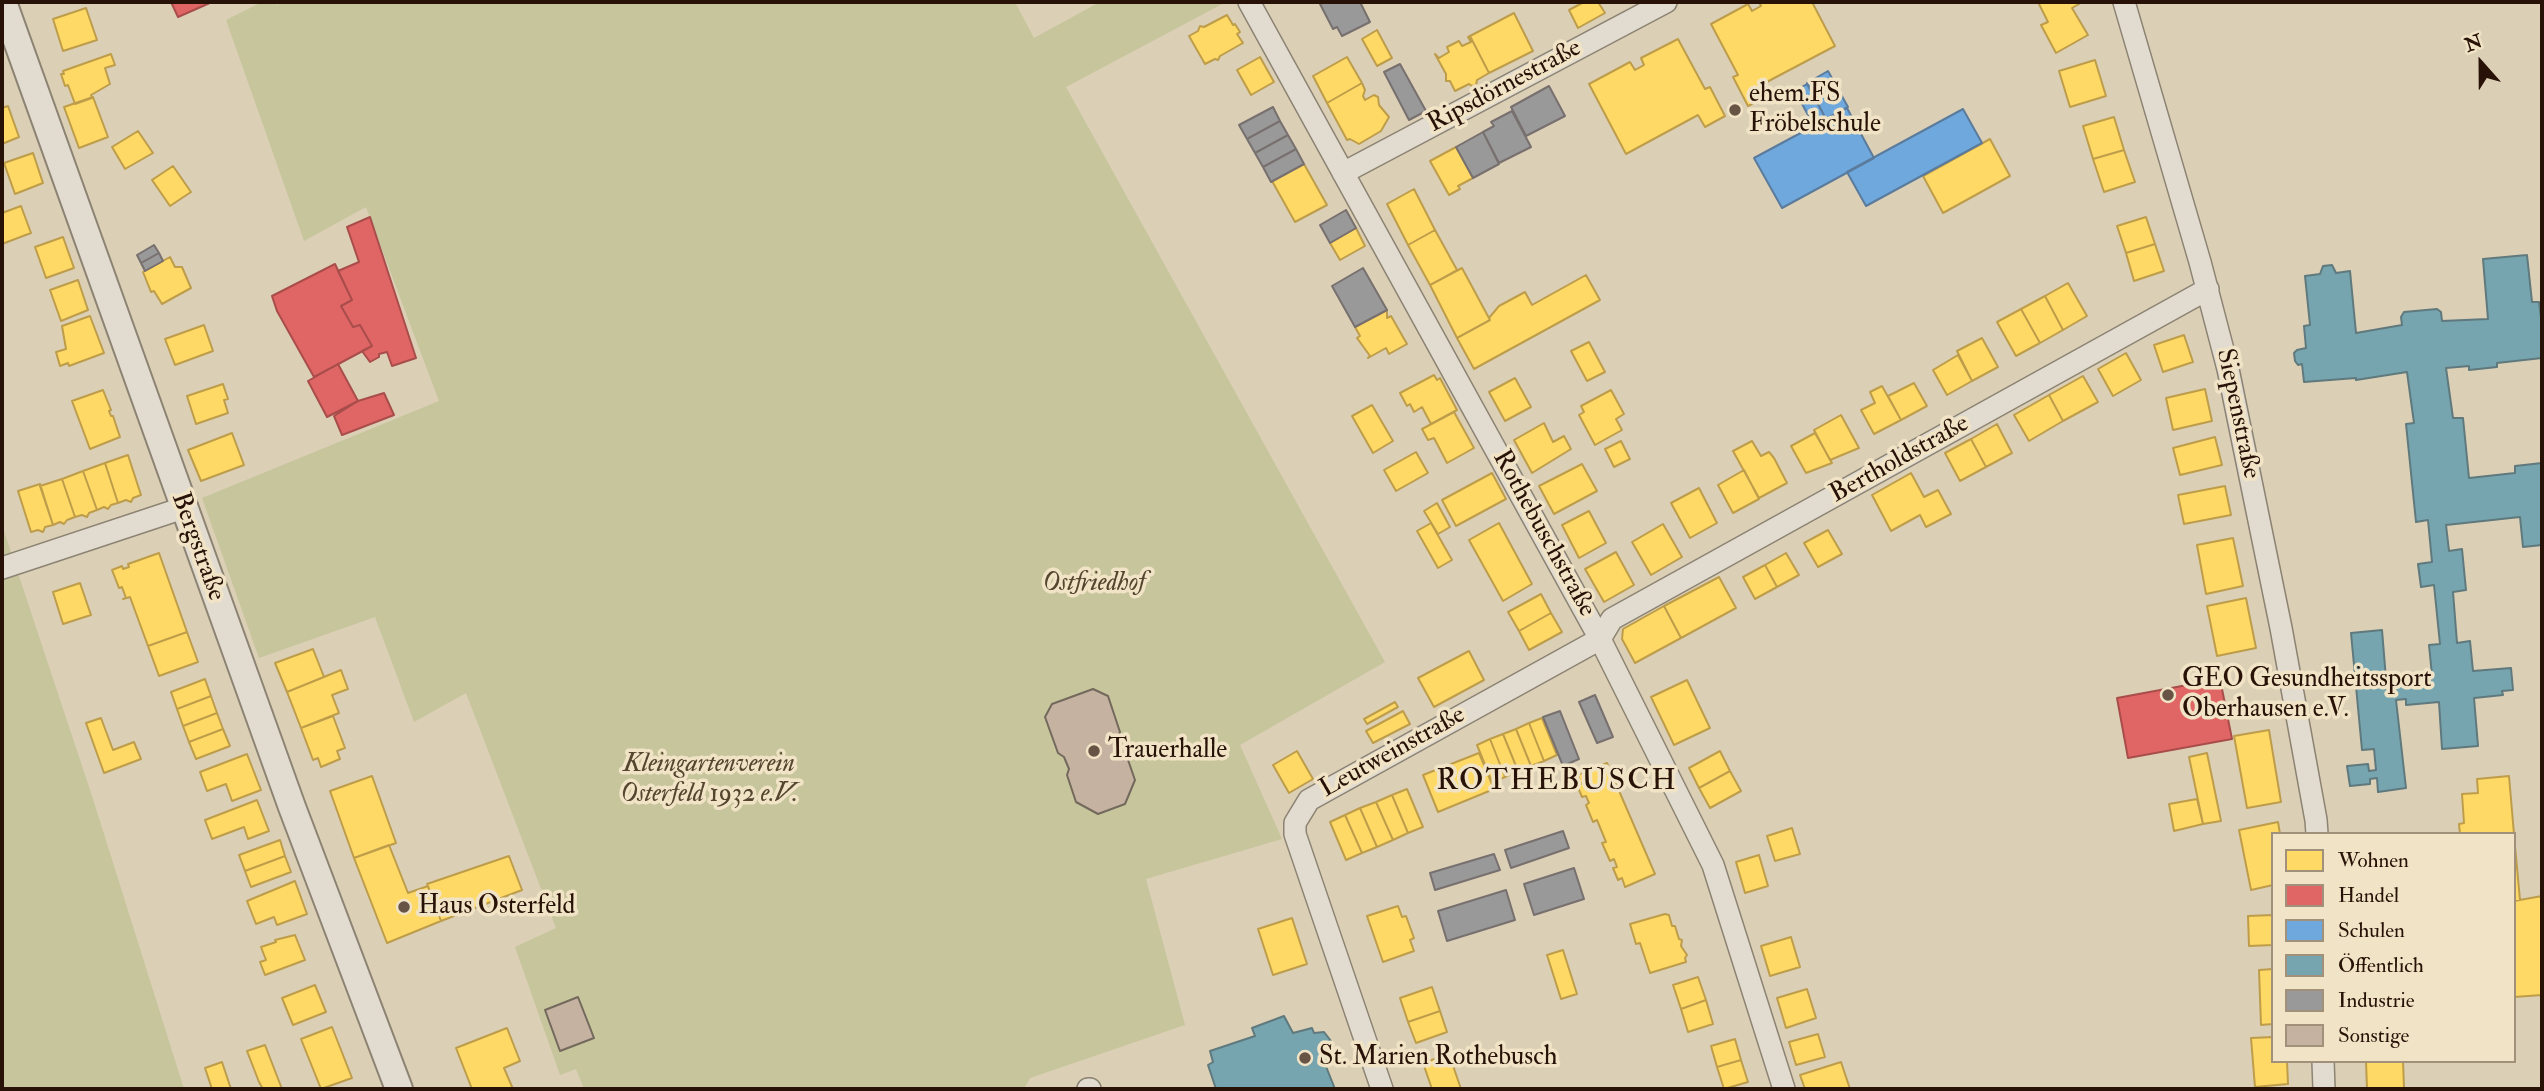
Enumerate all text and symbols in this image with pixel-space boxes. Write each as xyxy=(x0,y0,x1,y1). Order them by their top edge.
north arrow xyxy=(2446,28,2516,98)
text: N xyxy=(2461,29,2486,58)
street label: Ripsdörnestraße xyxy=(1423,33,1587,141)
place label: ehem.FS Fröbelschule xyxy=(1749,79,1881,140)
marker: ehem.FS Fröbelschule xyxy=(1727,102,1743,118)
street label: Siepenstraße xyxy=(2208,346,2266,482)
street label: Bertholdstraße xyxy=(1825,409,1975,511)
street label: Rothebuschstraße xyxy=(1484,445,1602,623)
street label: Bergstraße xyxy=(163,489,231,605)
park label: Ostfriedhof xyxy=(1043,568,1145,600)
place label: GEO Gesundheitssport Oberhausen e.V. xyxy=(2182,664,2432,726)
marker: GEO Gesundheitssport Oberhausen e.V. xyxy=(2160,687,2176,703)
street label: Leutweinstraße xyxy=(1315,700,1471,806)
place label: Trauerhalle xyxy=(1108,735,1227,767)
marker: Trauerhalle xyxy=(1086,743,1102,759)
park label: Kleingartenverein Osterfeld 1932 e.V. xyxy=(620,749,798,810)
district label: ROTHEBUSCH xyxy=(1437,765,1677,801)
legend xyxy=(2271,832,2516,1063)
text: Wohnen xyxy=(2338,847,2409,874)
text: Handel xyxy=(2338,882,2399,909)
place label: Haus Osterfeld xyxy=(418,891,575,923)
marker: Haus Osterfeld xyxy=(396,899,412,915)
text: Schulen xyxy=(2338,917,2405,944)
text: Öffentlich xyxy=(2338,952,2424,979)
text: Industrie xyxy=(2338,987,2415,1014)
text: Sonstige xyxy=(2338,1022,2409,1049)
place label: St. Marien Rothebusch xyxy=(1319,1042,1557,1074)
marker: St. Marien Rothebusch xyxy=(1297,1050,1313,1066)

